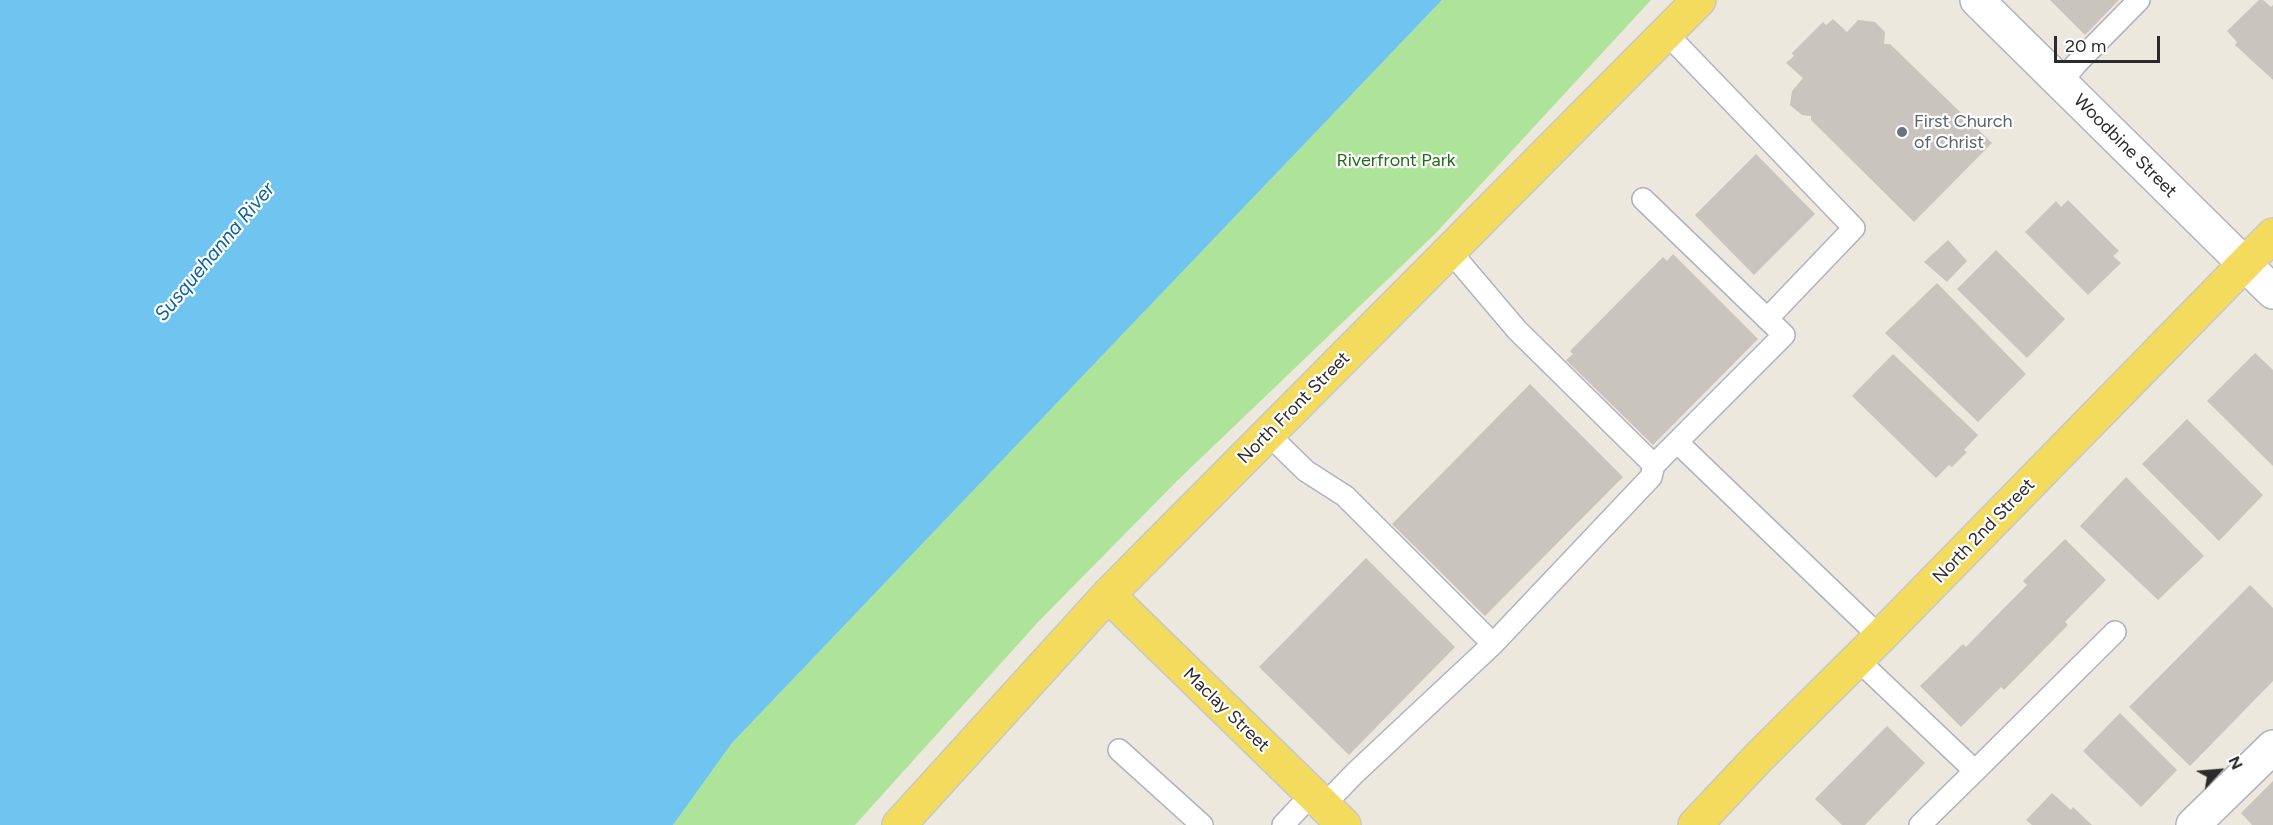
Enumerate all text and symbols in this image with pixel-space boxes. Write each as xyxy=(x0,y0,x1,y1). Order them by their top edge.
scale bar xyxy=(2057,24,2164,62)
text: 20 m xyxy=(2065,35,2106,57)
street label: Woodbine Street xyxy=(2069,90,2181,202)
place label: First Church of Christ xyxy=(1914,111,2013,154)
marker: First Church of Christ xyxy=(1895,125,1909,139)
park label: Riverfront Park xyxy=(1336,150,1456,172)
water label: Susquehanna River xyxy=(150,178,280,326)
street label: North Front Street xyxy=(1233,347,1355,469)
street label: North 2nd Street xyxy=(1929,474,2039,588)
street label: Maclay Street xyxy=(1178,664,1274,756)
north arrow xyxy=(2189,741,2249,801)
text: N xyxy=(2224,753,2247,773)

